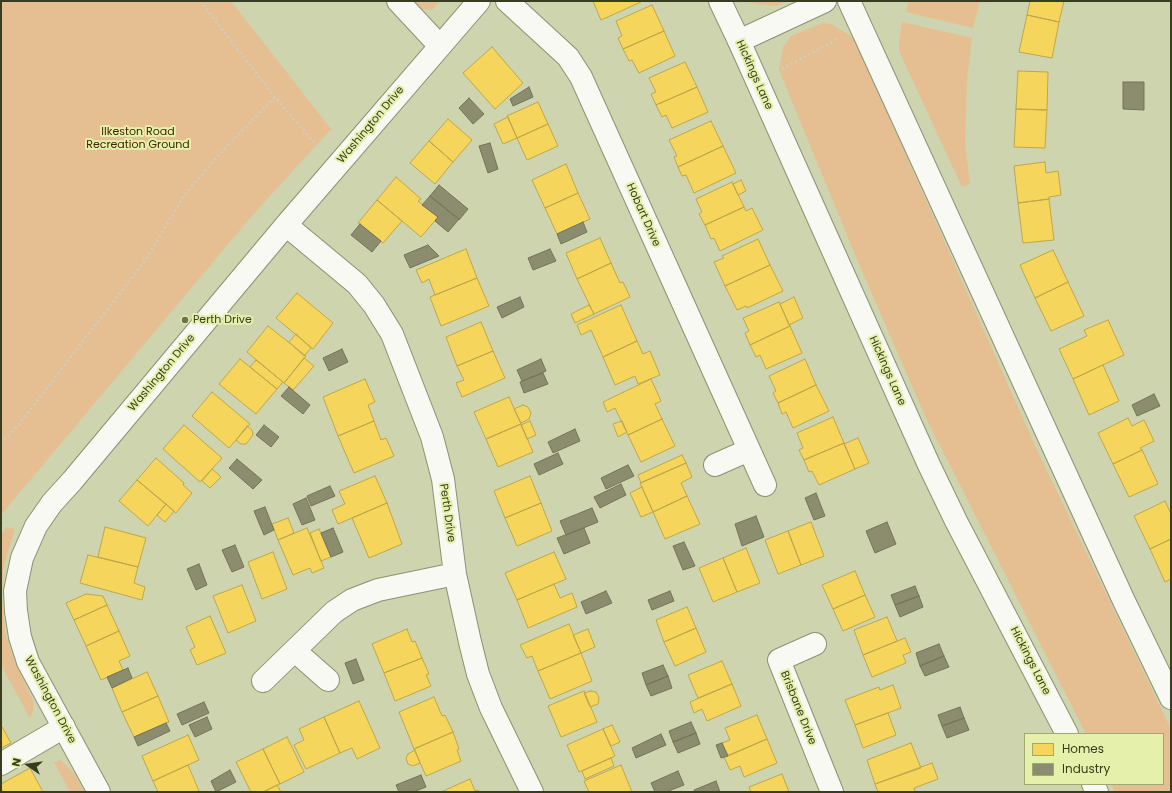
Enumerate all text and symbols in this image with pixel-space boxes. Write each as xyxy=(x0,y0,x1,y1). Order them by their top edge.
street label: Hickings Lane xyxy=(733,38,775,112)
street label: Washington Drive xyxy=(335,84,407,166)
park label: Ilkeston Road Recreation Ground xyxy=(86,125,190,151)
street label: Hobart Drive xyxy=(623,181,663,249)
place label: Perth Drive xyxy=(193,313,252,327)
marker: Perth Drive xyxy=(180,315,190,325)
street label: Washington Drive xyxy=(126,332,198,414)
street label: Hickings Lane xyxy=(866,334,908,408)
street label: Perth Drive xyxy=(436,483,458,543)
street label: Hickings Lane xyxy=(1007,625,1053,697)
street label: Washington Drive xyxy=(21,654,79,746)
street label: Brisbane Drive xyxy=(777,669,819,747)
legend xyxy=(1024,733,1164,785)
text: Homes xyxy=(1062,740,1104,757)
north arrow xyxy=(8,745,48,785)
text: N xyxy=(8,756,25,768)
text: Industry xyxy=(1062,760,1110,777)

